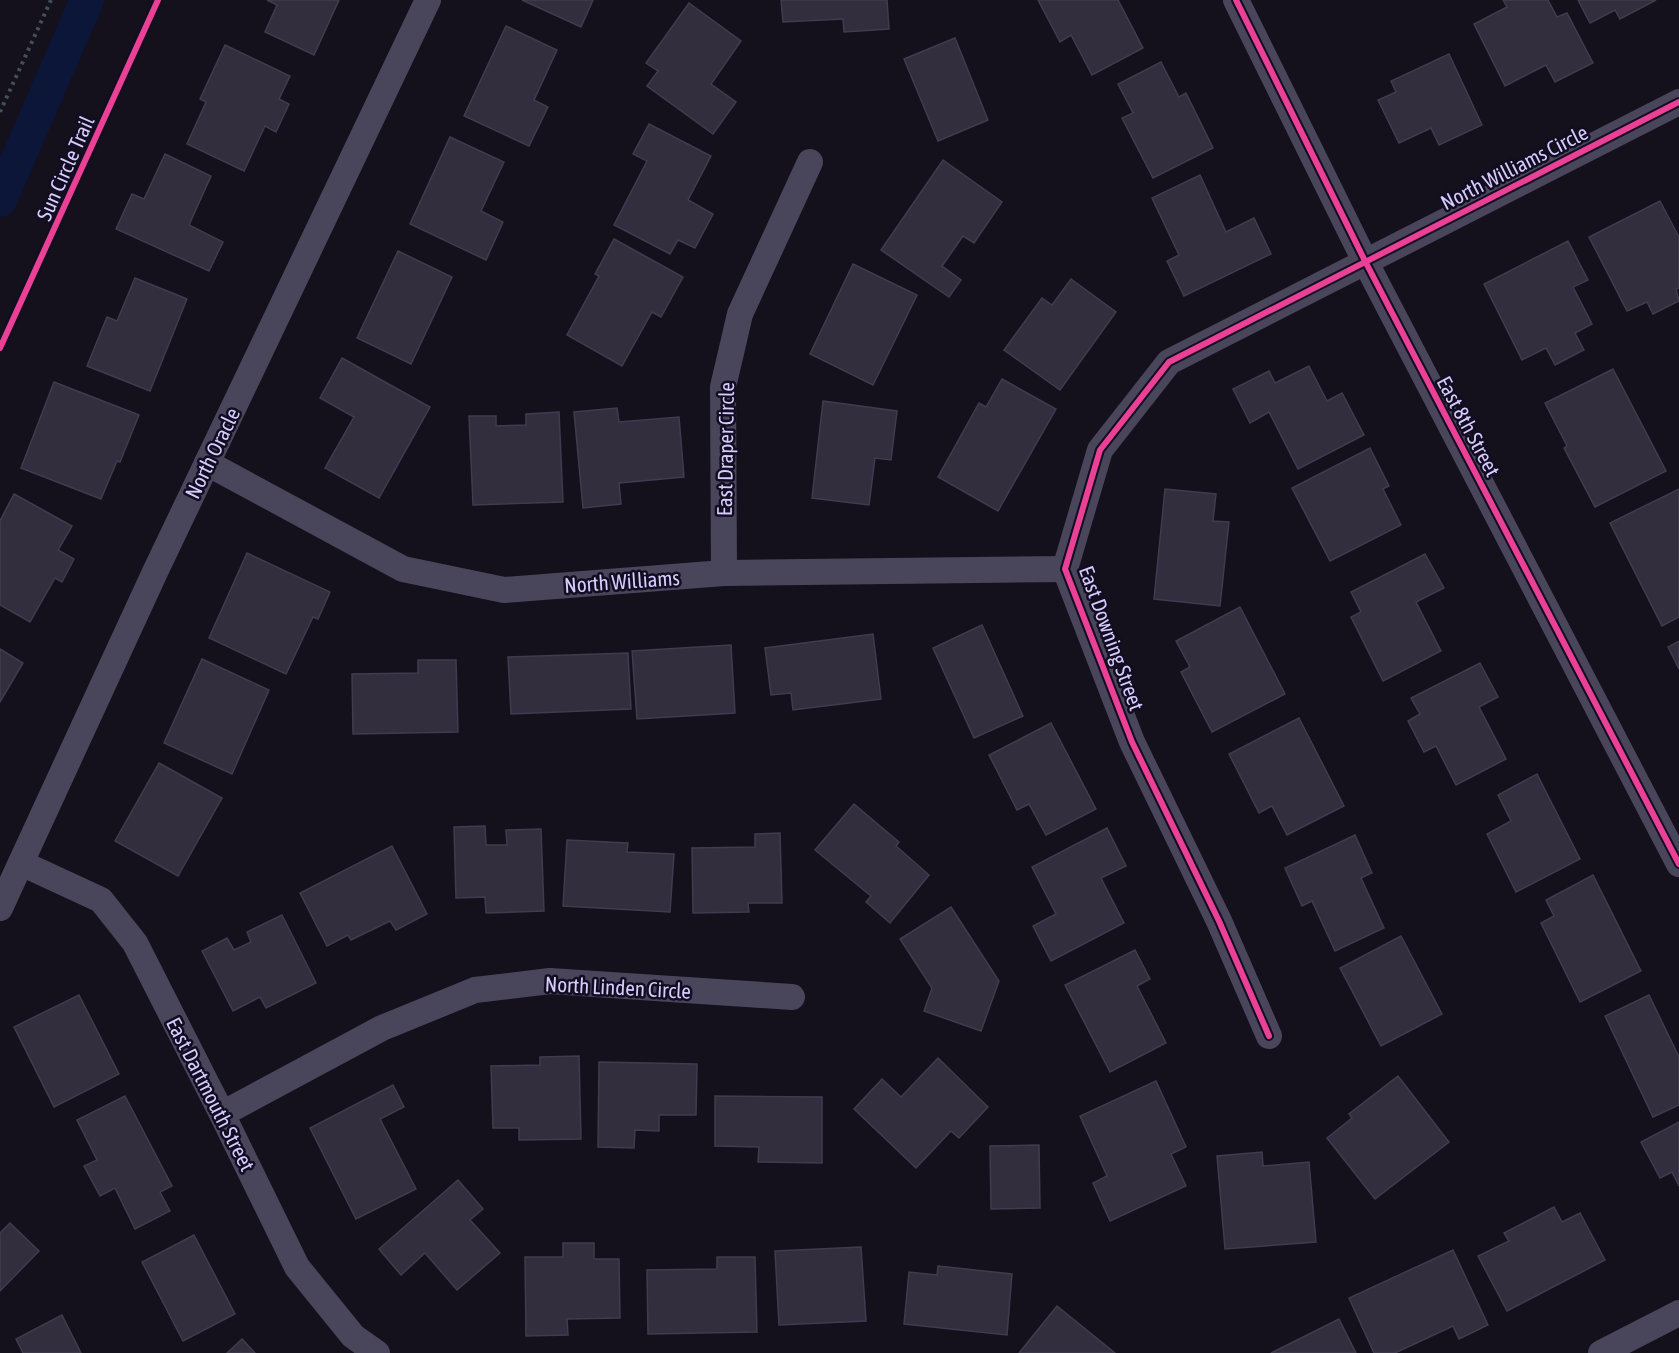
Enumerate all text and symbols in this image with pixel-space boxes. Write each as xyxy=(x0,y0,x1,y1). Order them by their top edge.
street label: Sun Circle Trail xyxy=(31,112,99,224)
street label: North Williams Circle xyxy=(1437,120,1591,214)
street label: East 8th Street xyxy=(1433,372,1505,480)
street label: East Draper Circle xyxy=(712,382,738,516)
street label: North Oracle xyxy=(180,404,244,502)
street label: East Downing Street xyxy=(1075,562,1149,714)
street label: North Williams xyxy=(563,565,681,597)
street label: North Linden Circle xyxy=(544,971,692,1003)
street label: East Dartmouth Street xyxy=(162,1013,260,1175)

